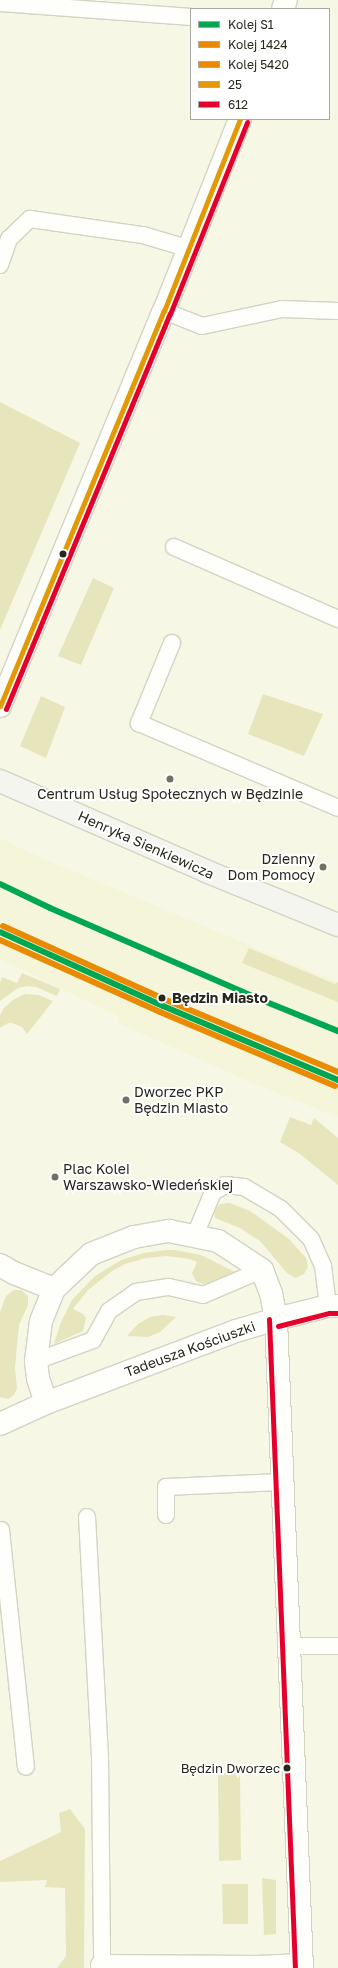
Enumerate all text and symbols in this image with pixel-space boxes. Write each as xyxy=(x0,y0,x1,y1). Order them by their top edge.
legend xyxy=(190,8,330,120)
text: Kolej S1 xyxy=(228,17,274,32)
text: Kolej 1424 xyxy=(228,37,288,52)
text: Kolej 5420 xyxy=(228,57,289,72)
text: 25 xyxy=(228,77,242,92)
text: 612 xyxy=(228,97,248,112)
unlabelled marker xyxy=(58,549,68,559)
marker: Centrum Usług Społecznych w Będzinie xyxy=(165,774,175,784)
place label: Centrum Usług Społecznych w Będzinie xyxy=(37,786,303,802)
street label: Henryka Sienkiewicza xyxy=(75,807,217,883)
place label: Dzienny Dom Pomocy xyxy=(228,851,315,884)
marker: Dzienny Dom Pomocy xyxy=(318,862,328,872)
place label: Będzin Miasto xyxy=(172,990,268,1006)
marker: Będzin Miasto xyxy=(155,991,169,1005)
place label: Dworzec PKP Będzin Miasto xyxy=(134,1084,228,1116)
marker: Dworzec PKP Będzin Miasto xyxy=(121,1095,131,1105)
place label: Plac Kolei Warszawsko-Wiedeńskiej xyxy=(63,1161,233,1194)
marker: Plac Kolei Warszawsko-Wiedeńskiej xyxy=(50,1172,60,1182)
street label: Tadeusza Kościuszki xyxy=(122,1318,258,1380)
place label: Będzin Dworzec xyxy=(181,1760,280,1776)
marker: Będzin Dworzec xyxy=(282,1763,292,1773)

